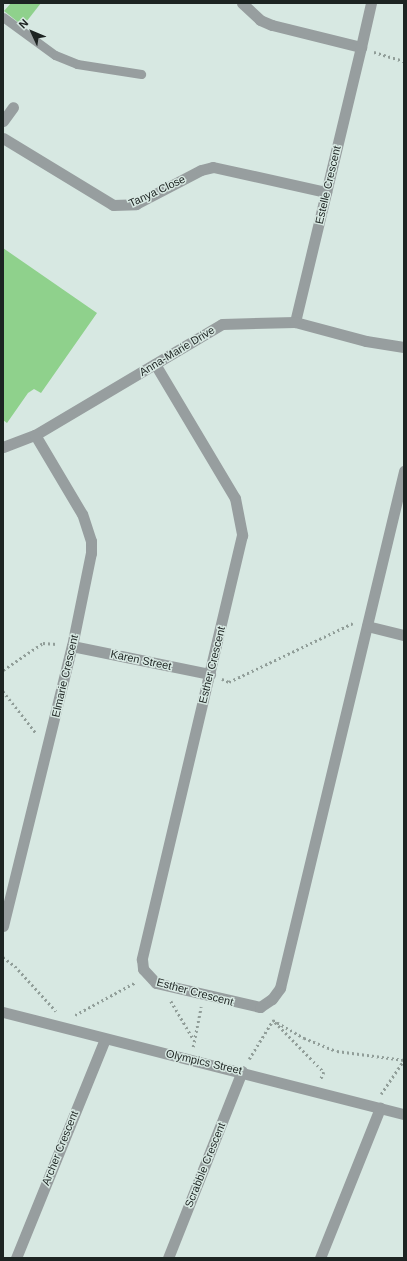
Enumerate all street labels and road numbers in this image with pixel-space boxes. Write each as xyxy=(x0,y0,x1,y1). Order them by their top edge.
street label: Estelle Crescent xyxy=(313,144,343,226)
street label: Tanya Close xyxy=(127,172,187,210)
street label: Anna-Marie Drive xyxy=(137,323,217,379)
street label: Esther Crescent xyxy=(196,625,228,705)
street label: Elmarie Crescent xyxy=(49,633,81,719)
street label: Karen Street xyxy=(109,647,173,673)
street label: Esther Crescent xyxy=(155,975,235,1009)
street label: Olympics Street xyxy=(165,1047,243,1077)
street label: Archer Crescent xyxy=(39,1109,81,1187)
street label: Scrabble Crescent xyxy=(182,1121,228,1209)

